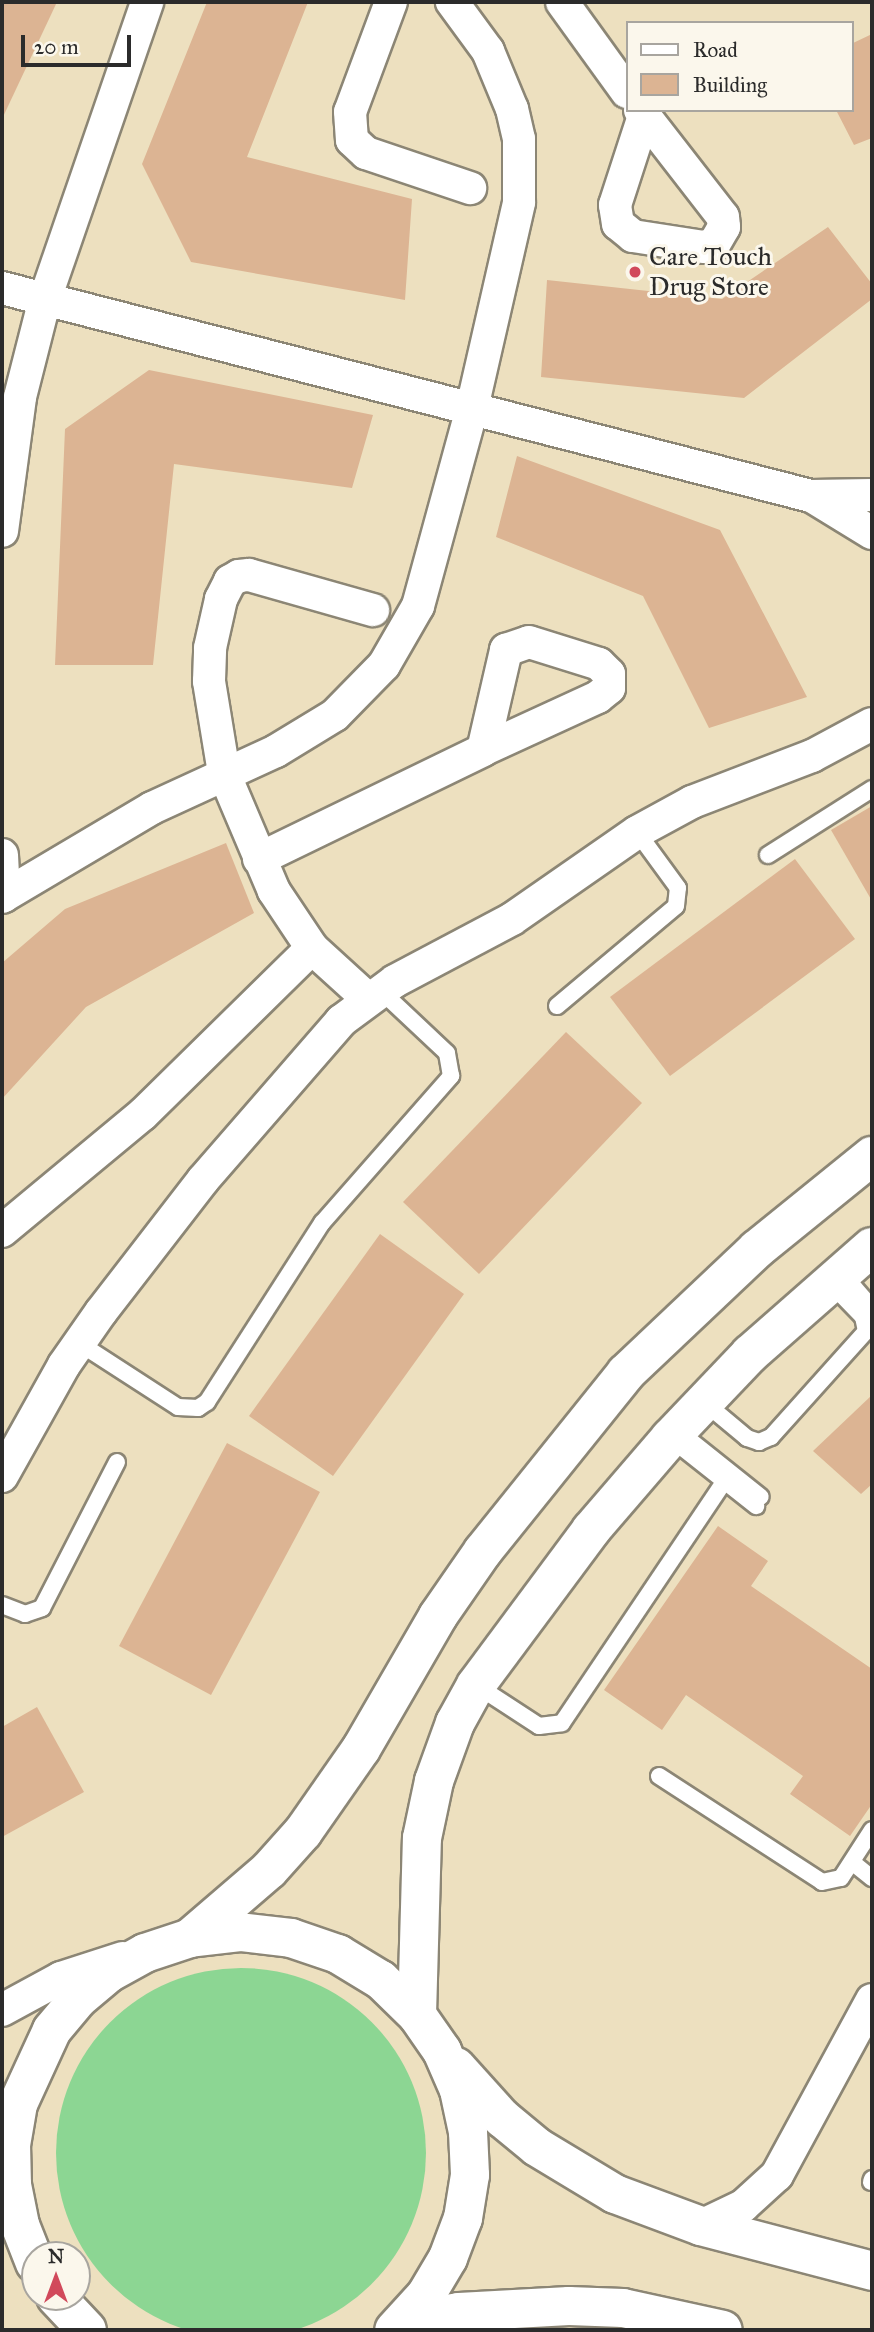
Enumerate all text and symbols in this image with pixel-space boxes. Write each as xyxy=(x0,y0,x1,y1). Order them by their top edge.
scale bar xyxy=(24,21,135,65)
legend xyxy=(626,21,853,112)
text: 20 m xyxy=(34,34,79,60)
text: Road xyxy=(693,37,738,63)
text: Building xyxy=(693,72,767,98)
place label: Care Touch Drug Store xyxy=(649,241,772,302)
marker: Care Touch Drug Store xyxy=(627,264,643,280)
north arrow xyxy=(21,2241,91,2311)
text: N xyxy=(48,2245,64,2268)

